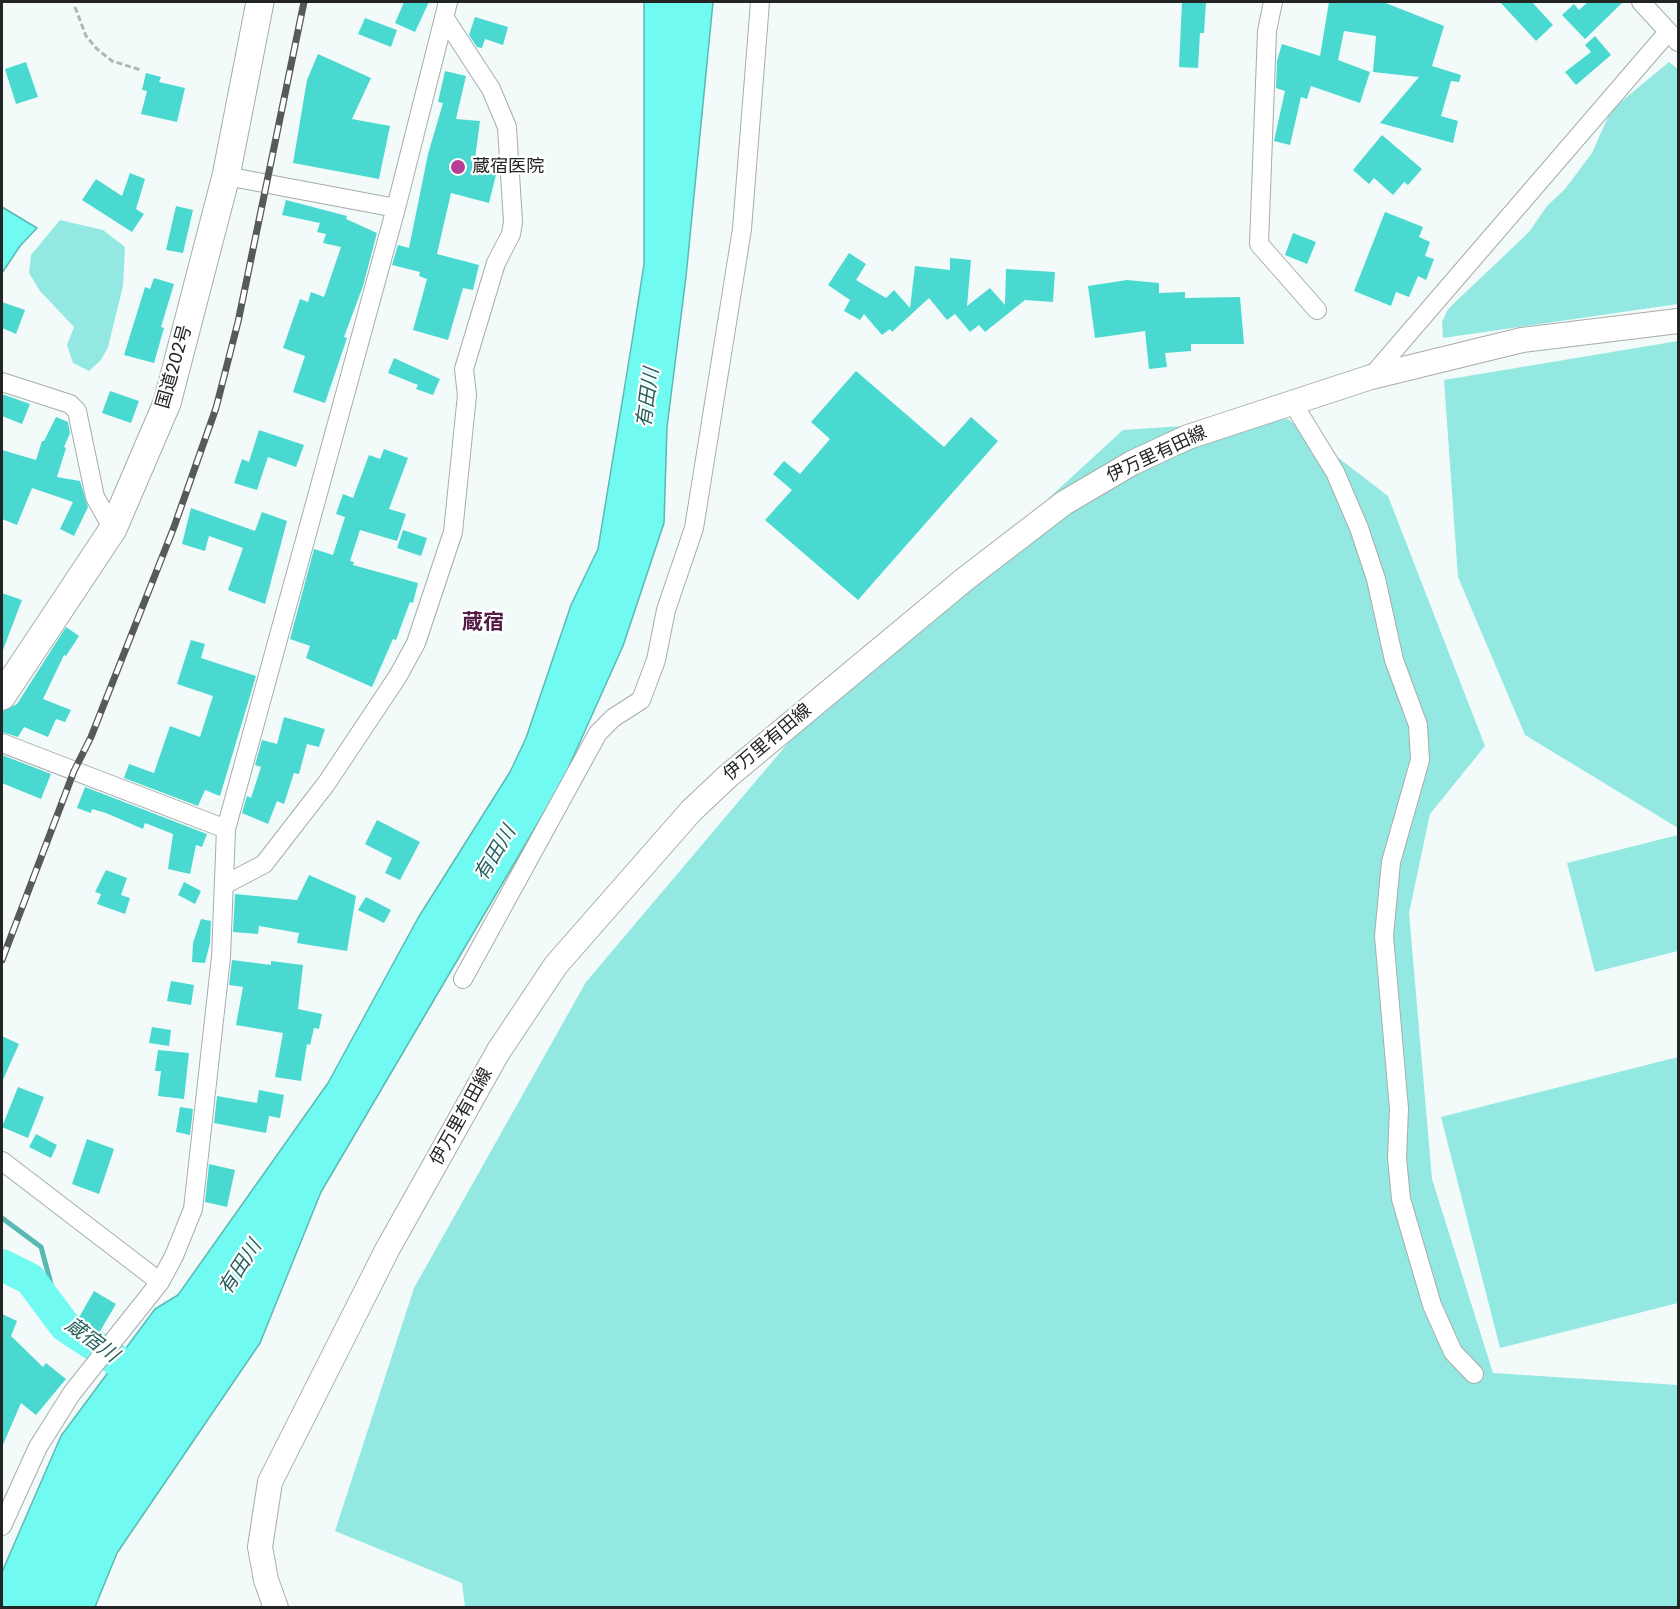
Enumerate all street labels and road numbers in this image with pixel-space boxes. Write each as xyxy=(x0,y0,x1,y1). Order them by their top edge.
street label: 国道202号 xyxy=(153,323,197,411)
street label: 伊万里有田線 xyxy=(1103,422,1211,488)
street label: 伊万里有田線 xyxy=(720,700,816,786)
street label: 伊万里有田線 xyxy=(426,1065,498,1169)

